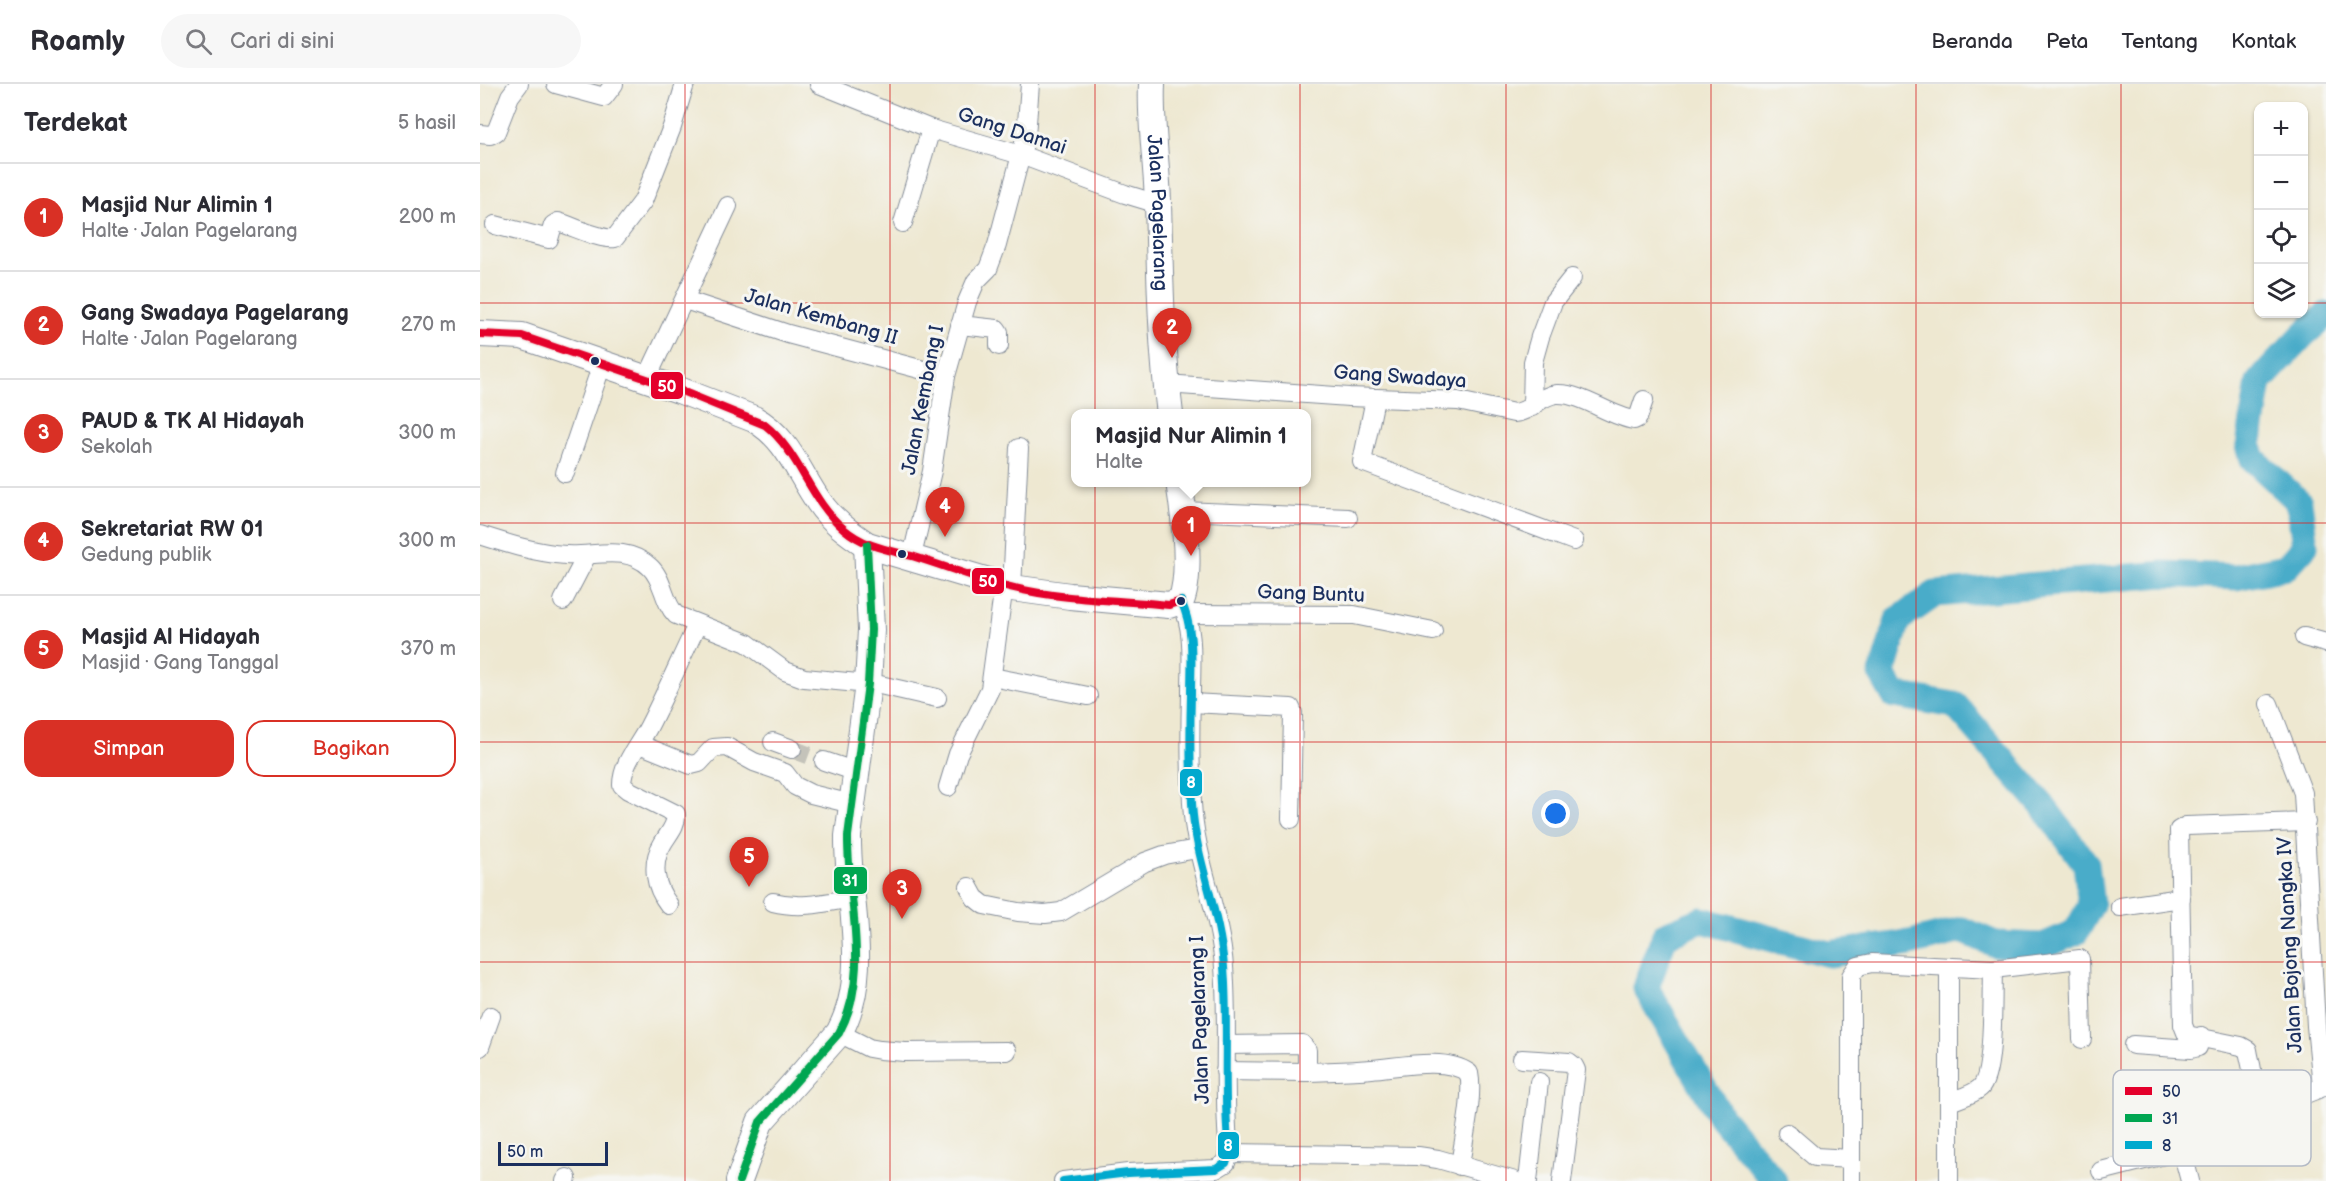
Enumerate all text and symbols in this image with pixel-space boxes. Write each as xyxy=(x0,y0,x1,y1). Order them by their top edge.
search box xyxy=(161,14,581,68)
text: Roamly xyxy=(30,25,125,58)
icon: search xyxy=(182,25,215,58)
text: Cari di sini xyxy=(230,28,334,55)
text: Beranda xyxy=(1931,29,2013,54)
text: Peta xyxy=(2046,29,2089,54)
text: Tentang xyxy=(2122,29,2198,54)
text: Kontak xyxy=(2231,29,2296,54)
street label: Gang Damai xyxy=(955,102,1069,160)
map controls xyxy=(2254,102,2308,318)
button: + xyxy=(2254,102,2308,156)
text: Terdekat xyxy=(24,108,127,139)
text: 5 hasil xyxy=(398,111,456,135)
street label: Jalan Pagelarang xyxy=(1141,134,1173,292)
button: − xyxy=(2254,156,2308,210)
text: Masjid Nur Alimin 1 xyxy=(81,192,273,219)
text: 1 xyxy=(39,205,48,229)
text: 200 m xyxy=(399,205,456,229)
button: locate xyxy=(2254,210,2308,264)
text: Halte · Jalan Pagelarang xyxy=(81,219,298,243)
button: layers xyxy=(2254,264,2308,318)
street label: Jalan Kembang II xyxy=(742,284,900,350)
text: Gang Swadaya Pagelarang xyxy=(81,300,349,327)
pin: 2 xyxy=(1152,308,1192,358)
text: 2 xyxy=(38,313,49,337)
text: 270 m xyxy=(401,313,456,337)
street label: Jalan Kembang I xyxy=(897,323,949,477)
text: Halte · Jalan Pagelarang xyxy=(81,327,298,351)
unlabelled marker xyxy=(589,355,601,367)
street label: Gang Swadaya xyxy=(1333,360,1467,394)
line badge: 50 xyxy=(650,371,684,400)
text: 50 xyxy=(657,378,677,397)
text: PAUD & TK Al Hidayah xyxy=(81,408,304,435)
popup xyxy=(1071,409,1311,487)
text: 3 xyxy=(38,421,49,445)
text: 300 m xyxy=(398,421,456,445)
text: Masjid Nur Alimin 1 xyxy=(1095,423,1287,450)
text: Sekolah xyxy=(81,435,152,459)
text: Halte xyxy=(1095,450,1143,474)
pin: 4 xyxy=(926,488,964,537)
pin: 1 xyxy=(1172,506,1210,556)
text: Sekretariat RW 01 xyxy=(81,516,263,543)
text: 4 xyxy=(38,529,49,553)
text: 300 m xyxy=(398,529,456,553)
text: Gedung publik xyxy=(81,543,211,567)
unlabelled marker xyxy=(896,548,908,560)
line badge: 50 xyxy=(971,567,1005,595)
text: 50 xyxy=(978,573,998,592)
street label: Gang Buntu xyxy=(1257,580,1365,608)
unlabelled marker xyxy=(1175,595,1187,607)
text: Masjid Al Hidayah xyxy=(81,624,260,651)
text: 5 xyxy=(38,637,49,661)
text: 370 m xyxy=(400,637,456,661)
text: Masjid · Gang Tanggal xyxy=(81,651,279,675)
button: Simpan xyxy=(24,720,234,777)
button: Bagikan xyxy=(246,720,456,777)
line badge: 8 xyxy=(1179,768,1203,797)
text: 8 xyxy=(1186,774,1196,793)
your location xyxy=(1541,799,1570,828)
street label: Jalan Bojong Nangka IV xyxy=(2272,836,2308,1054)
pin: 5 xyxy=(730,838,768,887)
line badge: 31 xyxy=(833,866,868,895)
pin: 3 xyxy=(882,870,922,919)
text: 31 xyxy=(842,872,858,891)
street label: Jalan Pagelarang I xyxy=(1185,935,1215,1105)
legend xyxy=(2113,1070,2311,1166)
text: 50 xyxy=(2162,1083,2181,1102)
text: 31 xyxy=(2162,1110,2178,1129)
line badge: 8 xyxy=(1217,1131,1240,1160)
text: 8 xyxy=(1223,1137,1233,1156)
text: 8 xyxy=(2162,1137,2171,1156)
scale bar xyxy=(498,1139,608,1166)
text: 50 m xyxy=(507,1143,543,1162)

